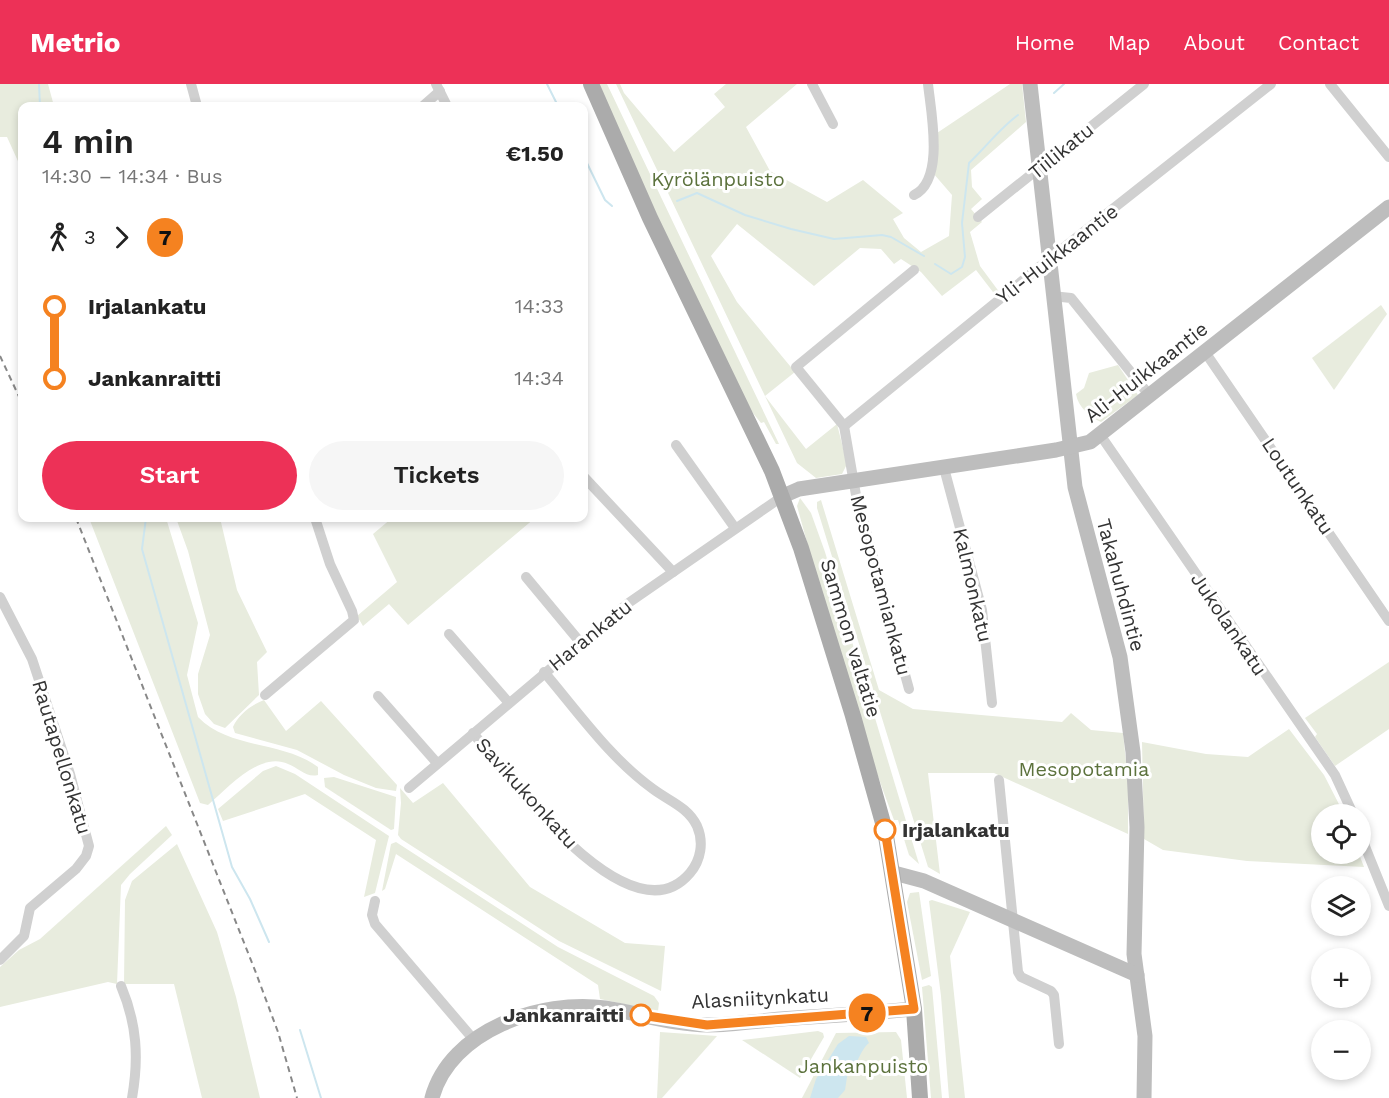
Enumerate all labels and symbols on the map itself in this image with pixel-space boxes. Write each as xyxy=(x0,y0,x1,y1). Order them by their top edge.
street label: Tiilikatu xyxy=(1024,118,1098,184)
park label: Kyrölänpuisto xyxy=(651,167,785,191)
street label: Yli-Huikkaantie xyxy=(991,199,1123,309)
street label: Ali-Huikkaantie xyxy=(1080,316,1212,428)
street label: Loutunkatu xyxy=(1257,433,1339,539)
street label: Mesopotamiankatu xyxy=(845,492,917,678)
street label: Takahuhdintie xyxy=(1092,516,1150,654)
street label: Kalmonkatu xyxy=(948,526,998,644)
street label: Sammon valtatie xyxy=(815,556,887,720)
street label: Jukolankatu xyxy=(1186,568,1272,680)
street label: Harankatu xyxy=(543,594,637,676)
street label: Rautapellonkatu xyxy=(27,677,97,837)
street label: Savikukonkatu xyxy=(471,733,583,853)
park label: Mesopotamia xyxy=(1019,757,1149,781)
place label: Irjalankatu xyxy=(902,818,1010,842)
marker: Irjalankatu xyxy=(874,819,896,841)
street label: Alasniitynkatu xyxy=(690,982,830,1014)
line badge: 7 xyxy=(848,994,886,1032)
place label: Jankanraitti xyxy=(503,1003,624,1027)
marker: Jankanraitti xyxy=(630,1004,652,1026)
park label: Jankanpuisto xyxy=(798,1054,928,1078)

